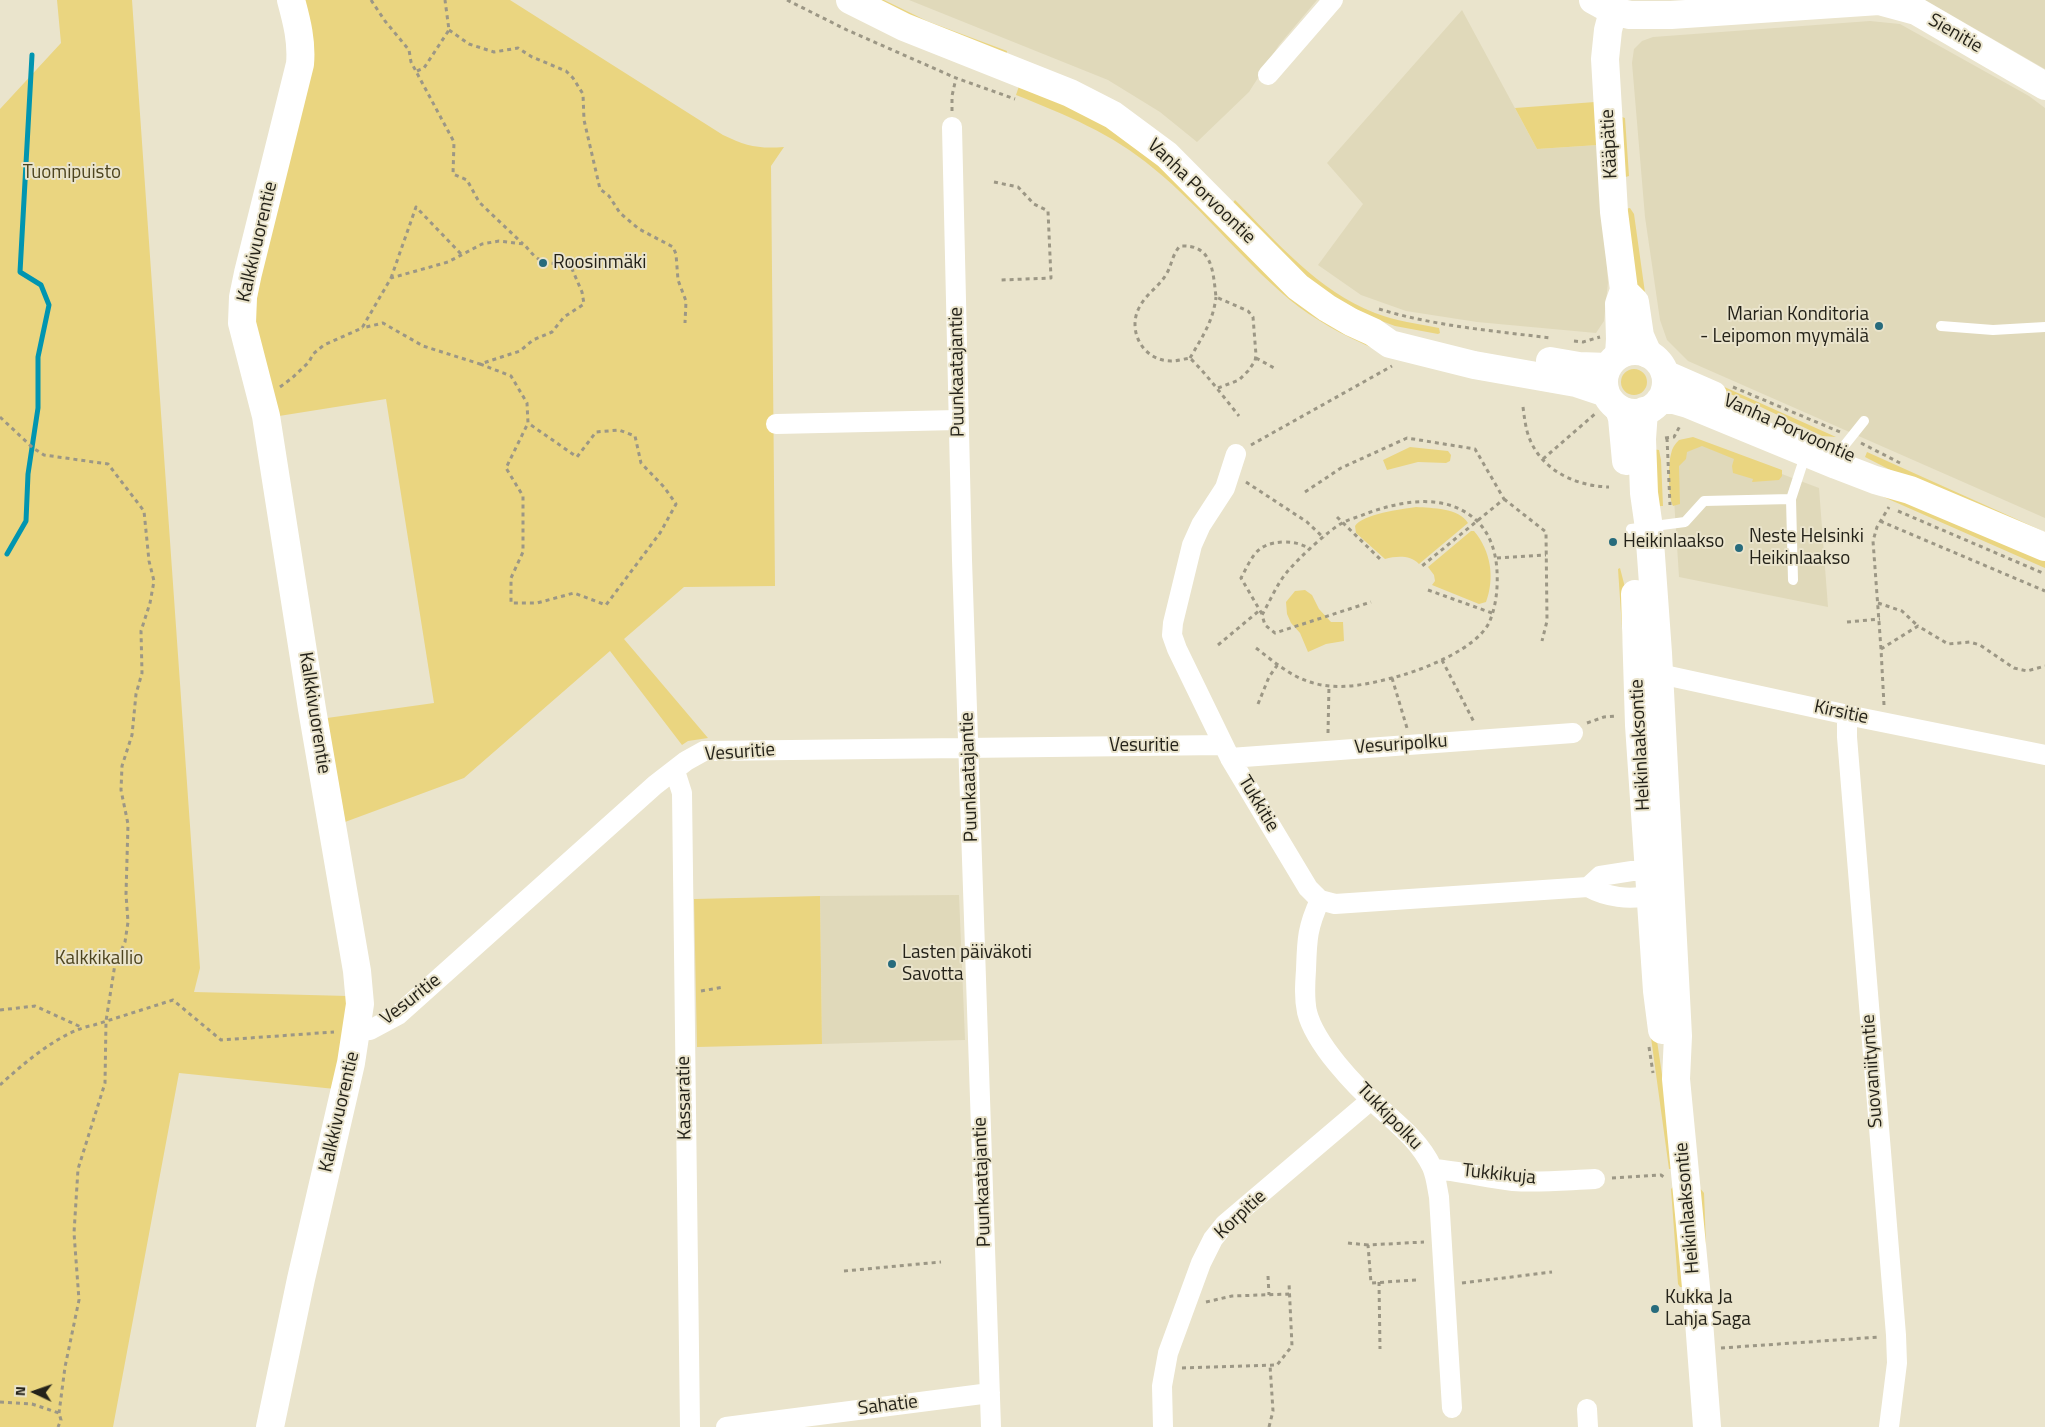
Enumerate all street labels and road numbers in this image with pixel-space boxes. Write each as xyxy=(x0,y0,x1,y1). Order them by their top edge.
street label: Sienitie xyxy=(1924,9,1986,59)
street label: Kääpätie xyxy=(1597,109,1623,179)
street label: Vanha Porvoontie xyxy=(1142,135,1260,249)
street label: Kalkkivuorentie xyxy=(233,180,283,304)
street label: Puunkaatajantie xyxy=(945,307,971,437)
street label: Vanha Porvoontie xyxy=(1720,390,1858,468)
street label: Kalkkivuorentie xyxy=(293,651,335,775)
street label: Heikinlaaksontie xyxy=(1626,679,1656,811)
street label: Kirsitie xyxy=(1812,696,1870,730)
street label: Puunkaatajantie xyxy=(956,712,984,842)
street label: Vesuripolku xyxy=(1354,730,1448,760)
street label: Vesuritie xyxy=(1109,735,1179,757)
street label: Vesuritie xyxy=(704,739,776,767)
street label: Tukkitie xyxy=(1232,772,1284,836)
street label: Vesuritie xyxy=(376,969,446,1031)
street label: Suovaniityntie xyxy=(1858,1013,1888,1129)
street label: Kalkkivuorentie xyxy=(315,1050,365,1174)
street label: Kassaratie xyxy=(673,1056,697,1140)
street label: Tukkipolku xyxy=(1351,1079,1427,1155)
street label: Puunkaatajantie xyxy=(969,1117,997,1247)
street label: Heikinlaaksontie xyxy=(1671,1141,1705,1275)
street label: Tukkikuja xyxy=(1461,1160,1537,1190)
street label: Korpitie xyxy=(1211,1186,1271,1244)
street label: Sahatie xyxy=(857,1391,919,1421)

